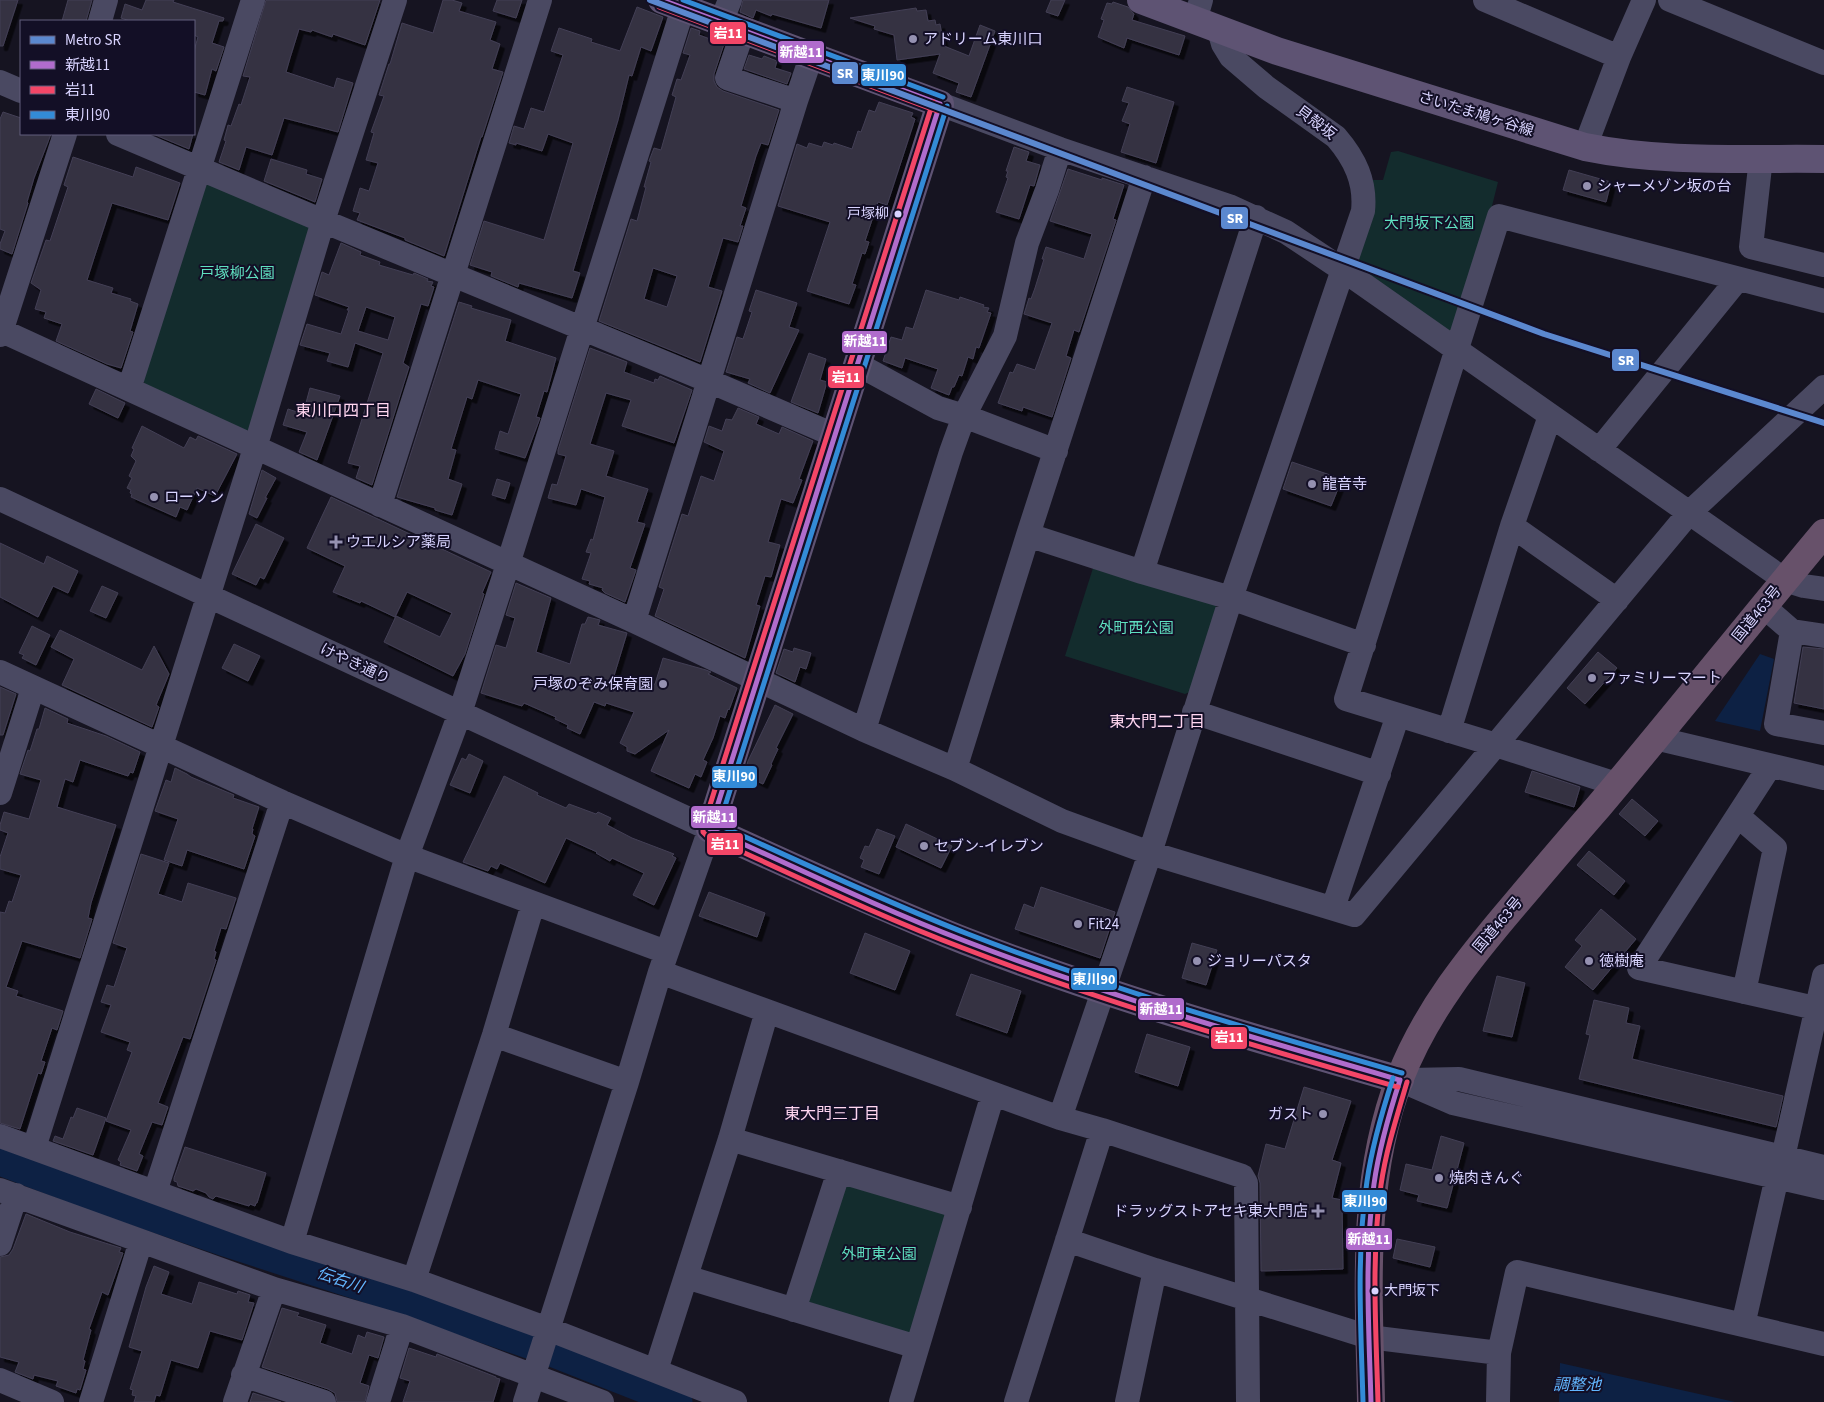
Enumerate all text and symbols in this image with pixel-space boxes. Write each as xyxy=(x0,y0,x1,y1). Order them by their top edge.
legend xyxy=(20,20,195,135)
line badge: 岩11 xyxy=(709,21,747,45)
text: 岩11 xyxy=(714,24,742,44)
place label: アドリーム東川口 xyxy=(923,29,1043,50)
text: Metro SR xyxy=(65,30,121,51)
marker: アドリーム東川口 xyxy=(907,33,919,45)
line badge: 新越11 xyxy=(777,40,825,64)
text: 新越11 xyxy=(780,43,822,63)
text: 新越11 xyxy=(65,55,110,76)
line badge: SR xyxy=(831,61,859,85)
line badge: 東川90 xyxy=(860,63,907,87)
text: SR xyxy=(837,64,854,84)
text: 東川90 xyxy=(862,66,904,86)
text: 岩11 xyxy=(65,80,95,101)
street label: さいたま鳩ヶ谷線 xyxy=(1416,86,1536,142)
street label: 貝殻坂 xyxy=(1292,101,1340,145)
text: 東川90 xyxy=(65,105,110,126)
place label: シャーメゾン坂の台 xyxy=(1597,176,1731,197)
marker: シャーメゾン坂の台 xyxy=(1581,180,1593,192)
place label: 戸塚柳 xyxy=(847,204,889,224)
line badge: SR xyxy=(1220,206,1249,230)
marker: 戸塚柳 xyxy=(893,209,903,219)
text: SR xyxy=(1227,209,1244,229)
park label: 大門坂下公園 xyxy=(1384,213,1474,234)
park label: 戸塚柳公園 xyxy=(199,263,275,284)
line badge: 新越11 xyxy=(841,330,888,354)
text: 新越11 xyxy=(844,332,886,352)
line badge: SR xyxy=(1611,348,1640,372)
text: SR xyxy=(1618,351,1635,371)
line badge: 岩11 xyxy=(827,365,865,389)
text: 岩11 xyxy=(832,368,860,388)
district label: 東川口四丁目 xyxy=(295,400,391,422)
place label: 龍音寺 xyxy=(1322,474,1367,495)
marker: 龍音寺 xyxy=(1306,478,1318,490)
place label: ローソン xyxy=(164,487,224,508)
marker: ローソン xyxy=(148,491,160,503)
place label: ウエルシア薬局 xyxy=(346,532,451,553)
marker: ウエルシア薬局 xyxy=(330,536,342,548)
street label: 国道463号 xyxy=(1728,581,1786,647)
park label: 外町西公園 xyxy=(1098,618,1174,639)
street label: けやき通り xyxy=(317,639,393,689)
place label: ファミリーマート xyxy=(1602,668,1722,689)
marker: ファミリーマート xyxy=(1586,672,1598,684)
place label: 戸塚のぞみ保育園 xyxy=(533,674,653,695)
marker: 戸塚のぞみ保育園 xyxy=(657,678,669,690)
district label: 東大門二丁目 xyxy=(1109,711,1205,733)
line badge: 東川90 xyxy=(711,765,758,789)
text: 東川90 xyxy=(713,767,755,787)
line badge: 新越11 xyxy=(690,805,738,829)
text: 新越11 xyxy=(693,808,735,828)
line badge: 岩11 xyxy=(706,832,744,856)
text: 岩11 xyxy=(711,835,739,855)
place label: セブン-イレブン xyxy=(934,836,1044,857)
marker: セブン-イレブン xyxy=(918,840,930,852)
street label: 国道463号 xyxy=(1468,892,1528,958)
place label: Fit24 xyxy=(1088,914,1120,935)
marker: Fit24 xyxy=(1072,918,1084,930)
place label: ジョリーパスタ xyxy=(1207,951,1312,972)
place label: 徳樹庵 xyxy=(1599,951,1644,972)
marker: ジョリーパスタ xyxy=(1191,955,1203,967)
marker: 徳樹庵 xyxy=(1583,955,1595,967)
line badge: 東川90 xyxy=(1070,967,1118,991)
text: 東川90 xyxy=(1073,970,1115,990)
line badge: 新越11 xyxy=(1137,997,1185,1021)
text: 新越11 xyxy=(1140,1000,1182,1020)
line badge: 岩11 xyxy=(1210,1026,1248,1050)
text: 岩11 xyxy=(1215,1028,1243,1048)
district label: 東大門三丁目 xyxy=(784,1103,880,1125)
place label: ガスト xyxy=(1268,1104,1313,1125)
marker: ガスト xyxy=(1317,1108,1329,1120)
place label: 焼肉きんぐ xyxy=(1449,1168,1524,1189)
marker: 焼肉きんぐ xyxy=(1433,1172,1445,1184)
line badge: 東川90 xyxy=(1341,1189,1388,1213)
text: 東川90 xyxy=(1344,1192,1386,1212)
place label: ドラッグストアセキ東大門店 xyxy=(1113,1201,1308,1222)
marker: ドラッグストアセキ東大門店 xyxy=(1312,1205,1324,1217)
line badge: 新越11 xyxy=(1345,1227,1393,1251)
text: 新越11 xyxy=(1348,1230,1390,1250)
park label: 外町東公園 xyxy=(841,1244,917,1265)
water label: 伝右川 xyxy=(314,1262,368,1299)
place label: 大門坂下 xyxy=(1384,1281,1440,1301)
marker: 大門坂下 xyxy=(1370,1286,1380,1296)
water label: 調整池 xyxy=(1553,1374,1603,1396)

